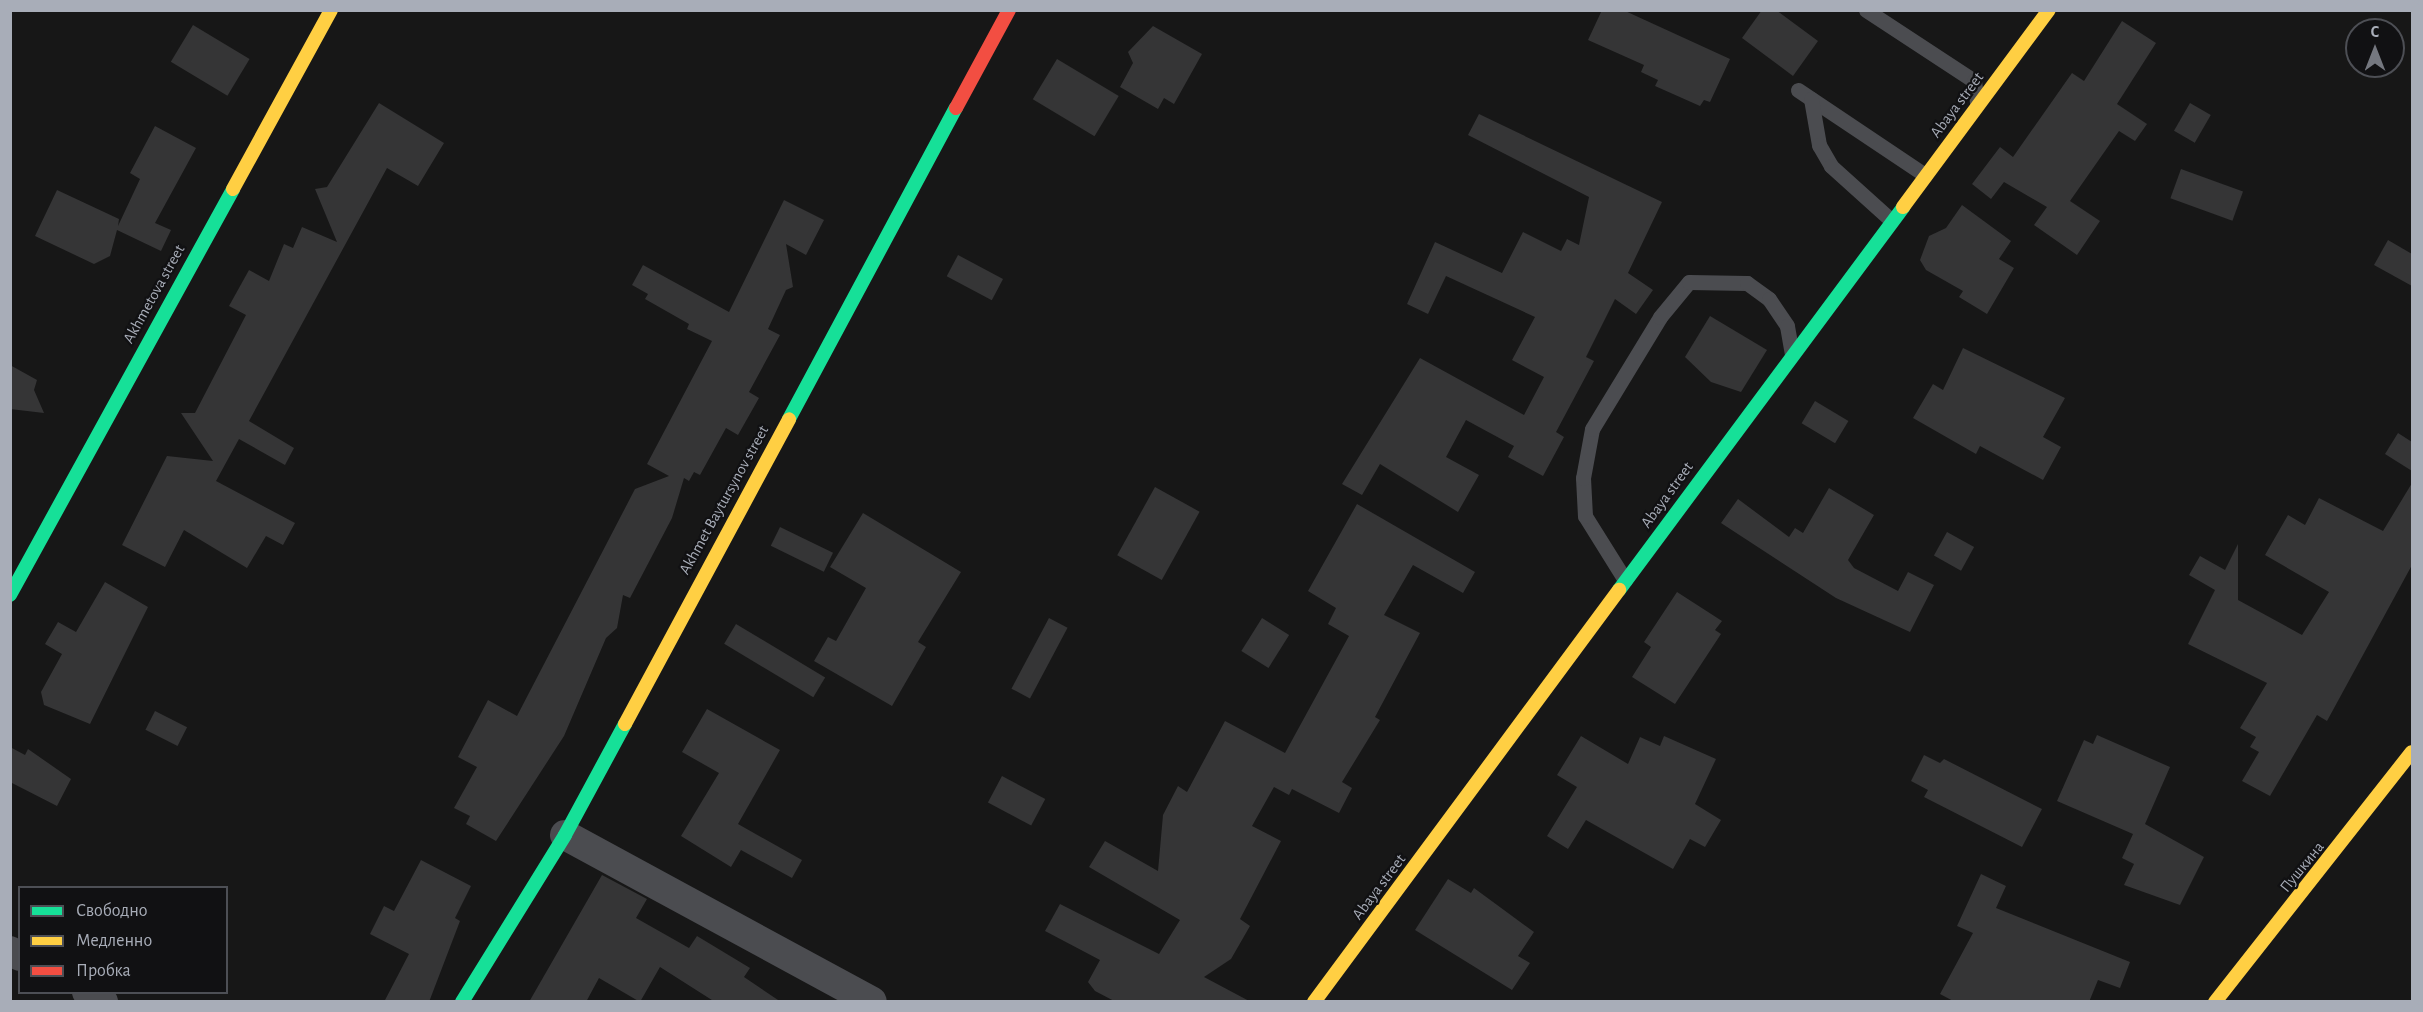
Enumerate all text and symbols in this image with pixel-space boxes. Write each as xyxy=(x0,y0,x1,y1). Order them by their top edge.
north arrow xyxy=(2345,18,2405,78)
text: С xyxy=(2371,24,2379,40)
street label: Abaya street xyxy=(1926,68,1988,142)
street label: Akhmetova street xyxy=(119,241,189,347)
street label: Akhmet Baytursynov street xyxy=(675,422,773,578)
street label: Abaya street xyxy=(1637,458,1697,532)
street label: Пушкина xyxy=(2276,838,2328,896)
street label: Abaya street xyxy=(1348,850,1410,924)
legend xyxy=(18,886,228,994)
text: Свободно xyxy=(76,902,148,920)
text: Медленно xyxy=(76,932,152,950)
text: Пробка xyxy=(76,962,131,980)

